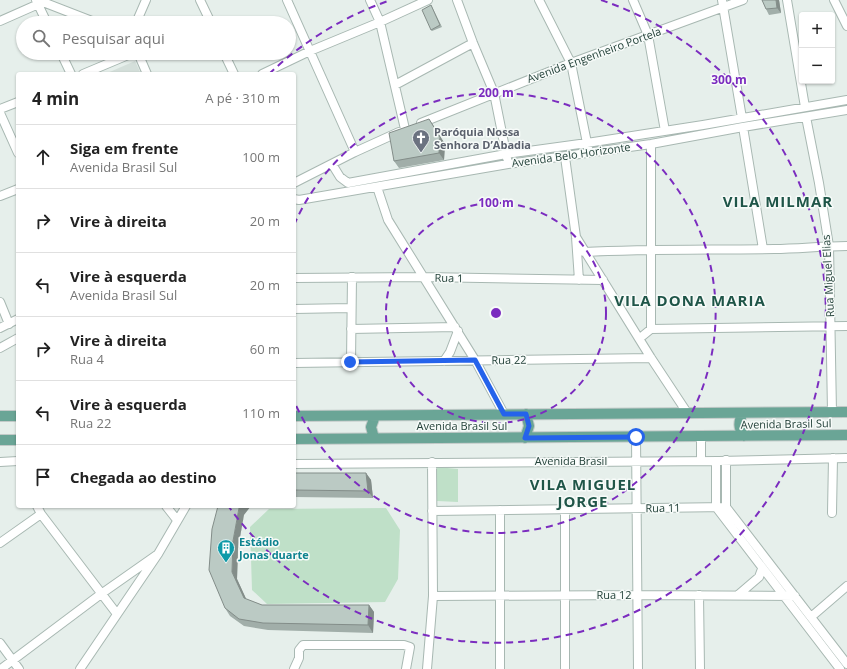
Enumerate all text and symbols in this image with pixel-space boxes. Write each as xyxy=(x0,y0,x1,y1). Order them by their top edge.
map controls xyxy=(799,12,835,84)
button: + xyxy=(799,12,835,48)
search box xyxy=(16,16,296,60)
street label: Avenida Engenheiro Portela xyxy=(525,23,663,86)
icon: search xyxy=(30,27,52,49)
text: Pesquisar aqui xyxy=(62,28,165,48)
button: − xyxy=(799,48,835,84)
text: 300 m xyxy=(711,71,747,88)
text: 200 m xyxy=(478,84,514,101)
text: 4 min xyxy=(32,87,79,110)
text: A pé · 310 m xyxy=(205,89,280,107)
place label: Paróquia Nossa Senhora D’Abadia xyxy=(434,124,531,152)
church icon: Paróquia Nossa Senhora D’Abadia xyxy=(411,128,431,153)
text: Siga em frente xyxy=(70,138,178,158)
street label: Avenida Belo Horizonte xyxy=(510,139,631,170)
icon: ahead xyxy=(32,146,54,168)
text: 100 m xyxy=(242,148,280,166)
text: Avenida Brasil Sul xyxy=(70,158,177,176)
district label: VILA MILMAR xyxy=(723,191,833,211)
text: 100 m xyxy=(478,194,514,211)
icon: right xyxy=(32,210,54,232)
text: Vire à direita xyxy=(70,211,167,231)
text: 20 m xyxy=(250,212,280,230)
street label: Rua Miguel Elias xyxy=(818,234,837,318)
text: Vire à esquerda xyxy=(70,266,187,286)
street label: Rua 1 xyxy=(434,270,464,285)
icon: left xyxy=(32,274,54,296)
text: 20 m xyxy=(250,276,280,294)
text: Avenida Brasil Sul xyxy=(70,286,177,304)
district label: VILA DONA MARIA xyxy=(614,290,766,310)
centre of rings xyxy=(489,306,503,320)
text: Vire à direita xyxy=(70,330,167,350)
icon: right xyxy=(32,338,54,360)
text: 60 m xyxy=(250,340,280,358)
text: Rua 4 xyxy=(70,350,104,368)
street label: Rua 22 xyxy=(491,352,527,367)
route end xyxy=(341,353,359,371)
text: Vire à esquerda xyxy=(70,394,187,414)
icon: left xyxy=(32,402,54,424)
text: 110 m xyxy=(242,404,280,422)
text: Rua 22 xyxy=(70,414,111,432)
street label: Avenida Brasil Sul xyxy=(740,415,832,432)
street label: Avenida Brasil Sul xyxy=(417,418,507,433)
route start xyxy=(627,428,645,446)
street label: Avenida Brasil xyxy=(535,453,607,468)
icon: arrive xyxy=(32,466,54,488)
text: Chegada ao destino xyxy=(70,467,217,487)
district label: VILA MIGUEL JORGE xyxy=(530,474,636,511)
street label: Rua 11 xyxy=(645,500,681,515)
place label: Estádio Jonas duarte xyxy=(238,534,309,562)
building icon: Estádio Jonas duarte xyxy=(216,538,236,563)
street label: Rua 12 xyxy=(596,587,632,602)

